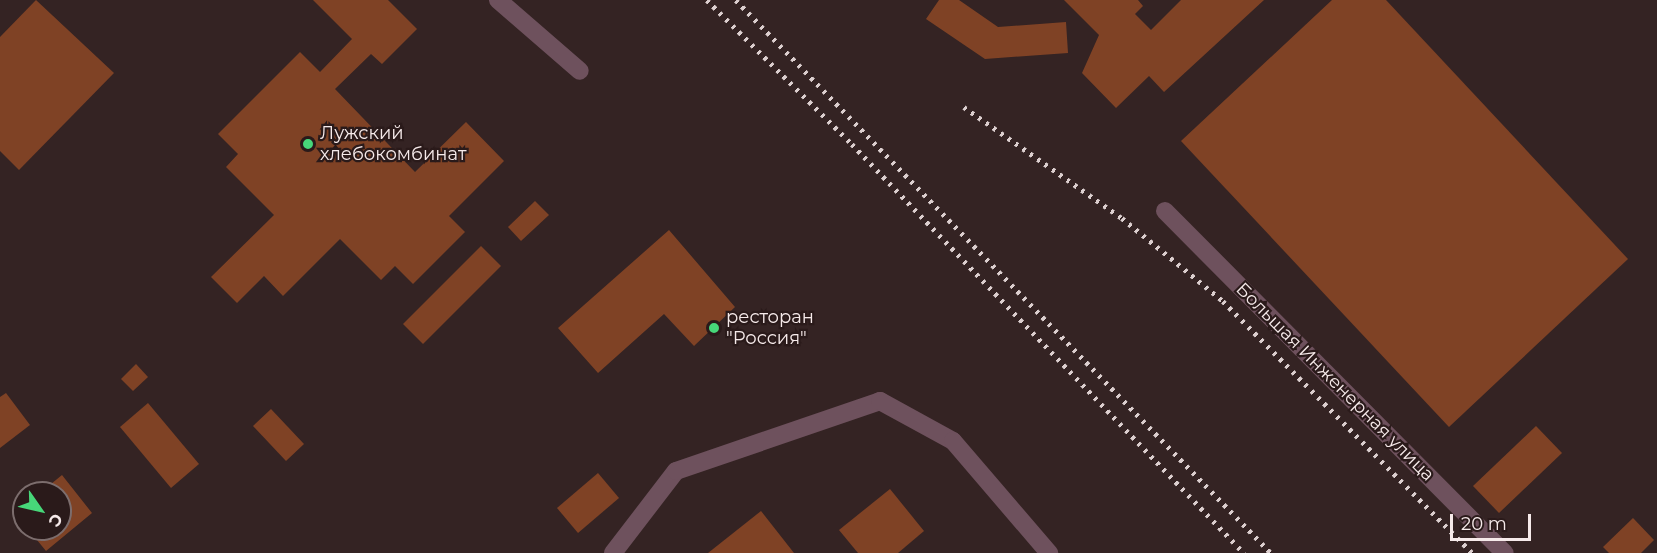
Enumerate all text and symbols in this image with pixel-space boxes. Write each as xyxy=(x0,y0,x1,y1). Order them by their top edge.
place label: Лужский хлебокомбинат xyxy=(320,123,466,166)
marker: Лужский хлебокомбинат xyxy=(301,137,315,151)
street label: Большая Инженерная улица xyxy=(1231,278,1439,486)
place label: ресторан "Россия" xyxy=(726,307,814,350)
marker: ресторан "Россия" xyxy=(707,321,721,335)
north arrow xyxy=(12,481,72,541)
scale bar xyxy=(1453,502,1534,540)
text: С xyxy=(45,510,67,530)
text: 20 m xyxy=(1461,513,1507,535)

